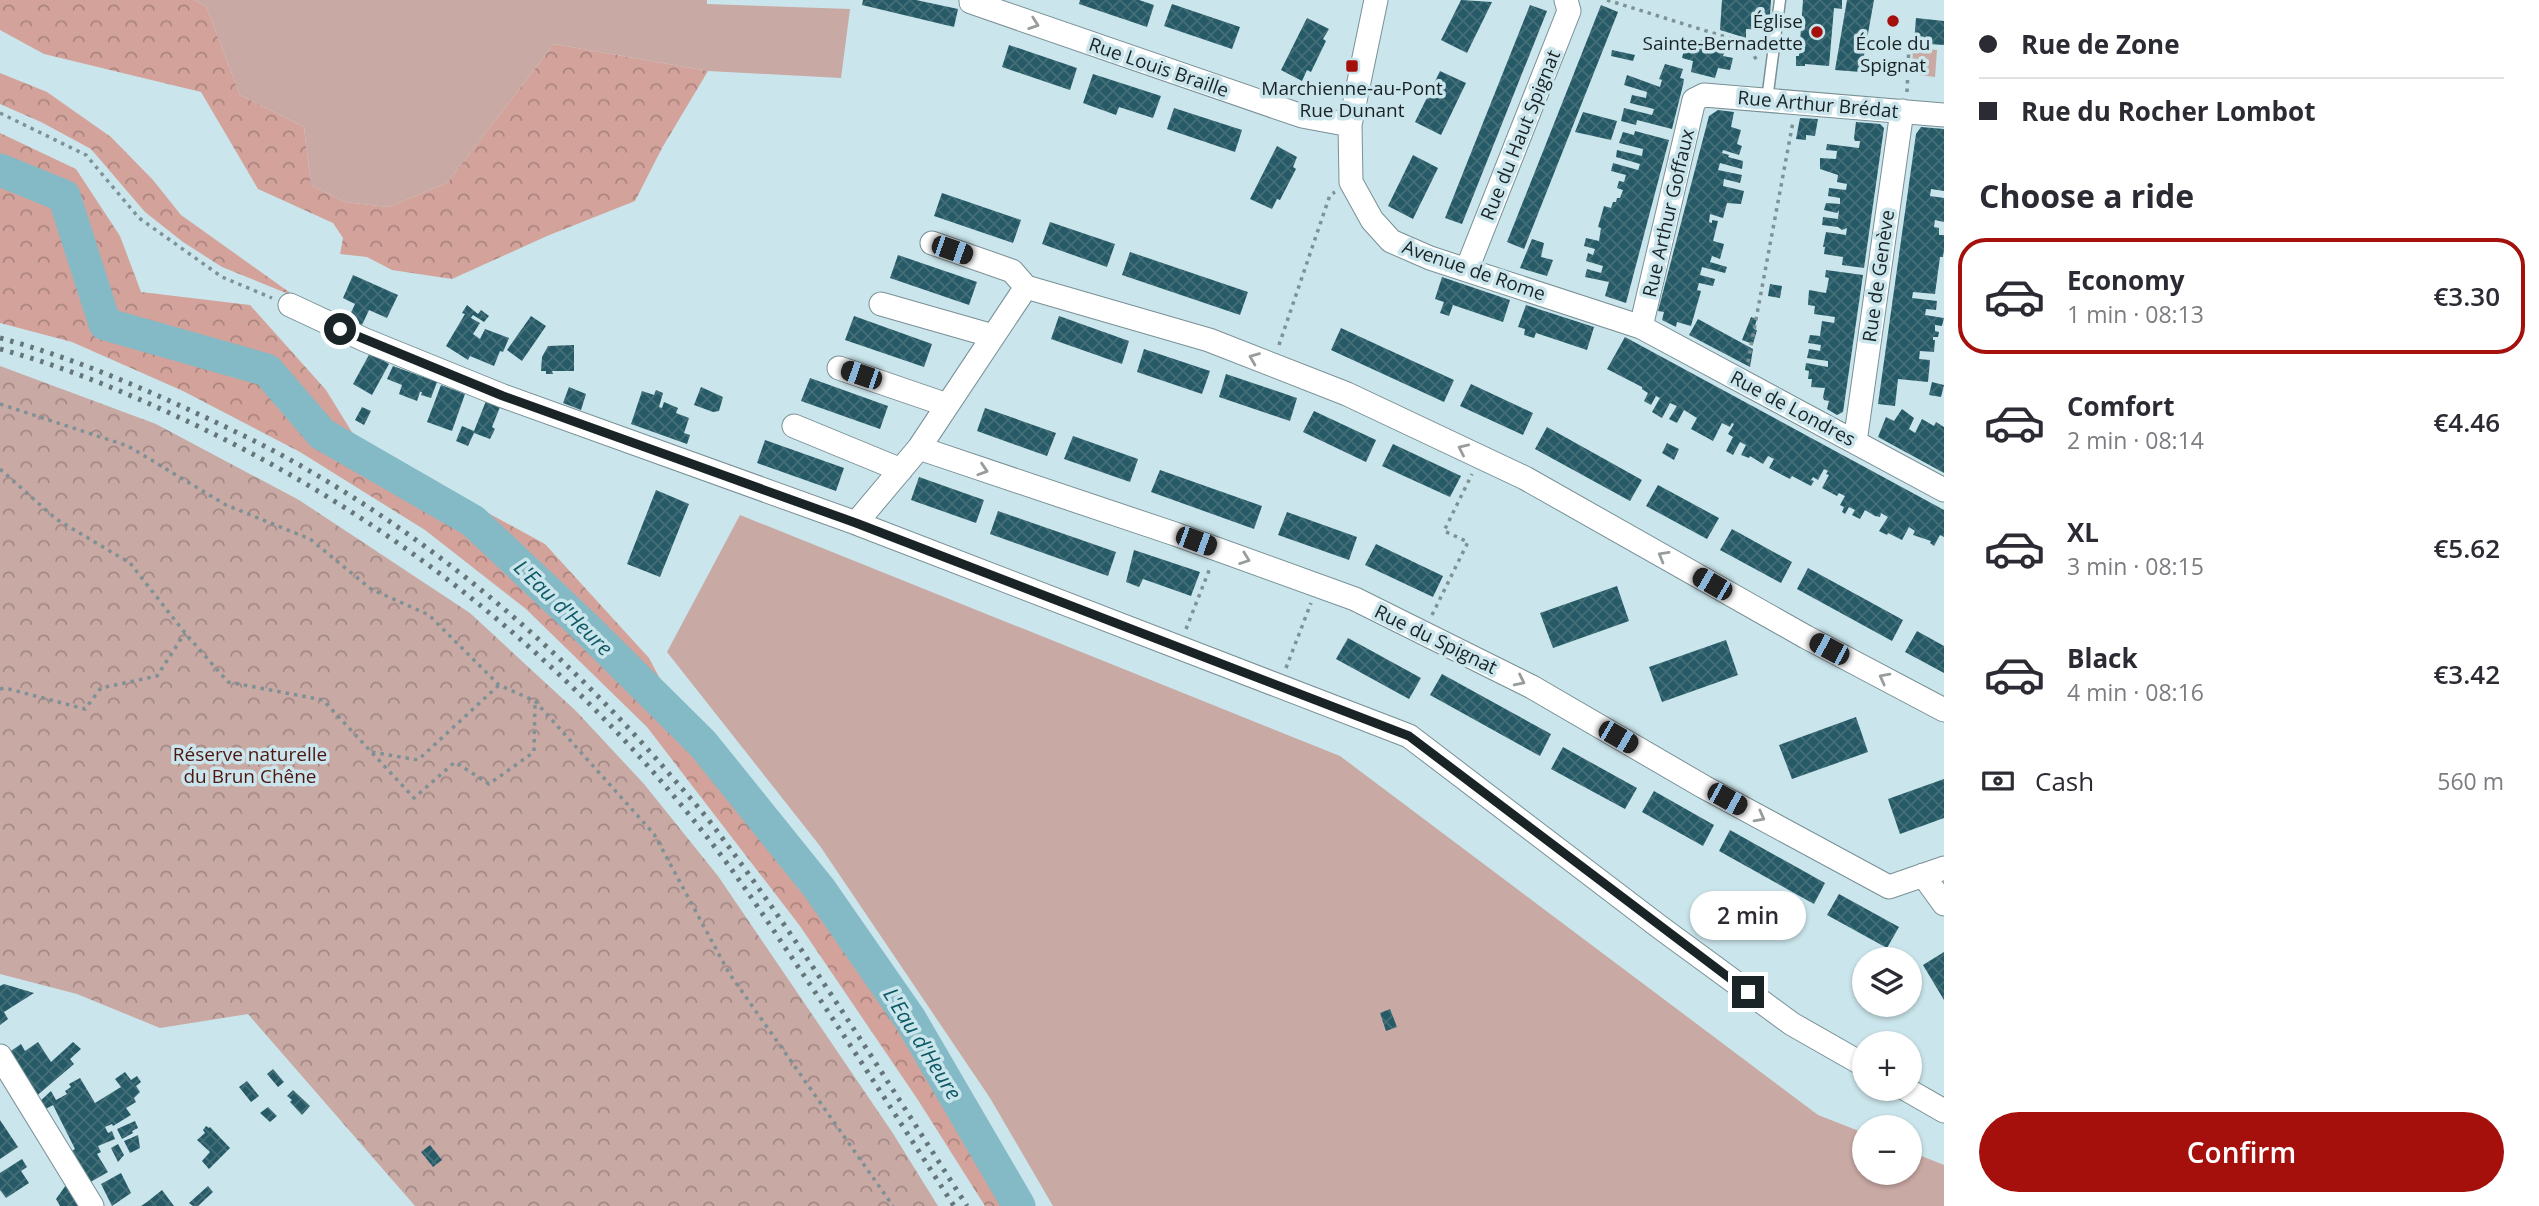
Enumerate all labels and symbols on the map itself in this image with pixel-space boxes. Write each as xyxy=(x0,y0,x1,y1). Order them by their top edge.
place label: Église Sainte-Bernadette xyxy=(1643,8,1803,56)
marker: École du Spignat xyxy=(1885,13,1901,29)
one-way arrow xyxy=(1027,16,1039,30)
marker: Église Sainte-Bernadette xyxy=(1809,24,1825,40)
place label: École du Spignat xyxy=(1856,30,1930,78)
street label: Rue Louis Braille xyxy=(1086,31,1232,103)
street label: Rue du Haut Spignat xyxy=(1474,46,1566,224)
marker: Marchienne-au-Pont Rue Dunant xyxy=(1344,58,1360,74)
place label: Marchienne-au-Pont Rue Dunant xyxy=(1261,75,1443,123)
street label: Rue Arthur Brédat xyxy=(1737,84,1900,124)
street label: Rue Arthur Goffaux xyxy=(1636,126,1700,300)
street label: Rue de Genève xyxy=(1856,208,1900,344)
car xyxy=(929,233,976,267)
street label: Avenue de Rome xyxy=(1399,233,1549,307)
route start xyxy=(324,313,356,345)
one-way arrow xyxy=(1249,352,1261,366)
car xyxy=(838,358,885,392)
street label: Rue de Londres xyxy=(1726,364,1860,452)
one-way arrow xyxy=(1458,443,1470,457)
one-way arrow xyxy=(977,461,989,476)
car xyxy=(1173,524,1220,558)
one-way arrow xyxy=(1239,551,1251,565)
one-way arrow xyxy=(1658,551,1670,564)
water label: L'Eau d'Heure xyxy=(508,553,619,662)
car xyxy=(1689,564,1736,604)
street label: Rue du Spignat xyxy=(1370,598,1502,680)
car xyxy=(1806,630,1853,668)
one-way arrow xyxy=(1513,672,1525,686)
one-way arrow xyxy=(1878,673,1891,686)
car xyxy=(1595,717,1642,757)
park label: Réserve naturelle du Brun Chêne xyxy=(173,741,327,789)
car xyxy=(1704,780,1751,818)
one-way arrow xyxy=(1753,809,1765,823)
callout: 2 min xyxy=(1690,890,1806,940)
route end xyxy=(1732,976,1764,1008)
water label: L'Eau d'Heure xyxy=(877,982,968,1105)

